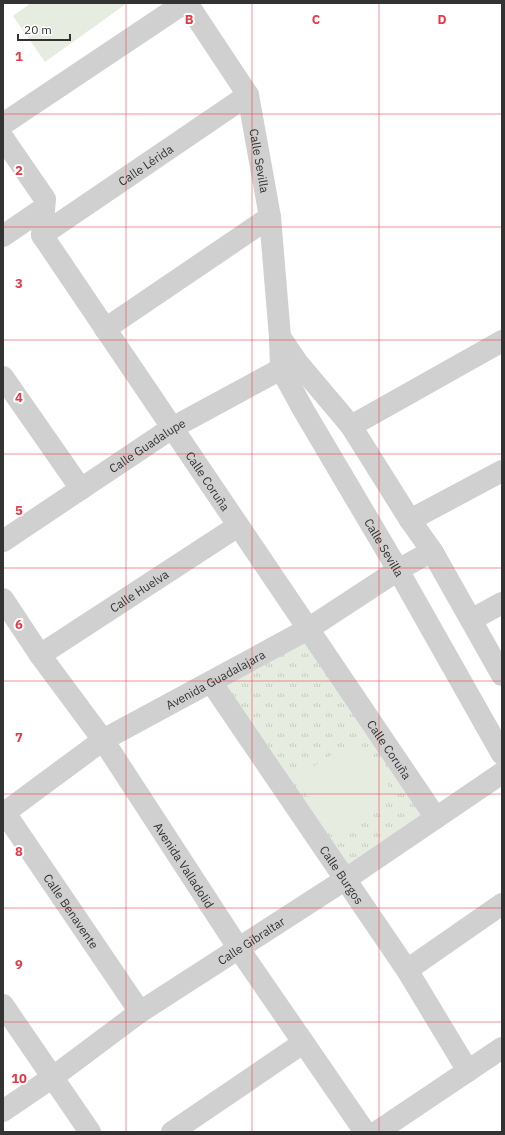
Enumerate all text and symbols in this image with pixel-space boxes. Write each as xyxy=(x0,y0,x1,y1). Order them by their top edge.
text: B xyxy=(185,11,194,28)
text: C xyxy=(312,11,321,28)
text: D xyxy=(437,11,447,28)
scale bar xyxy=(18,16,70,42)
text: 20 m xyxy=(24,22,52,37)
text: 1 xyxy=(15,48,23,65)
street label: Calle Sevilla xyxy=(247,127,273,194)
street label: Calle Lérida xyxy=(115,140,176,189)
text: 2 xyxy=(15,162,23,179)
text: 3 xyxy=(15,275,23,292)
text: 4 xyxy=(15,389,23,406)
street label: Calle Guadalupe xyxy=(106,415,188,476)
street label: Calle Coruña xyxy=(183,448,234,514)
text: 5 xyxy=(15,502,23,519)
street label: Calle Sevilla xyxy=(362,515,408,580)
street label: Calle Huelva xyxy=(107,566,172,615)
text: 6 xyxy=(15,616,23,633)
street label: Avenida Guadalajara xyxy=(163,646,268,712)
street label: Calle Coruña xyxy=(364,717,415,782)
text: 7 xyxy=(15,729,23,746)
street label: Avenida Valladolid xyxy=(151,819,218,911)
text: 8 xyxy=(15,843,23,860)
street label: Calle Burgos xyxy=(317,843,367,907)
street label: Calle Benavente xyxy=(41,871,102,952)
street label: Calle Gibraltar xyxy=(214,913,288,968)
text: 9 xyxy=(15,956,23,973)
text: 10 xyxy=(11,1070,27,1087)

